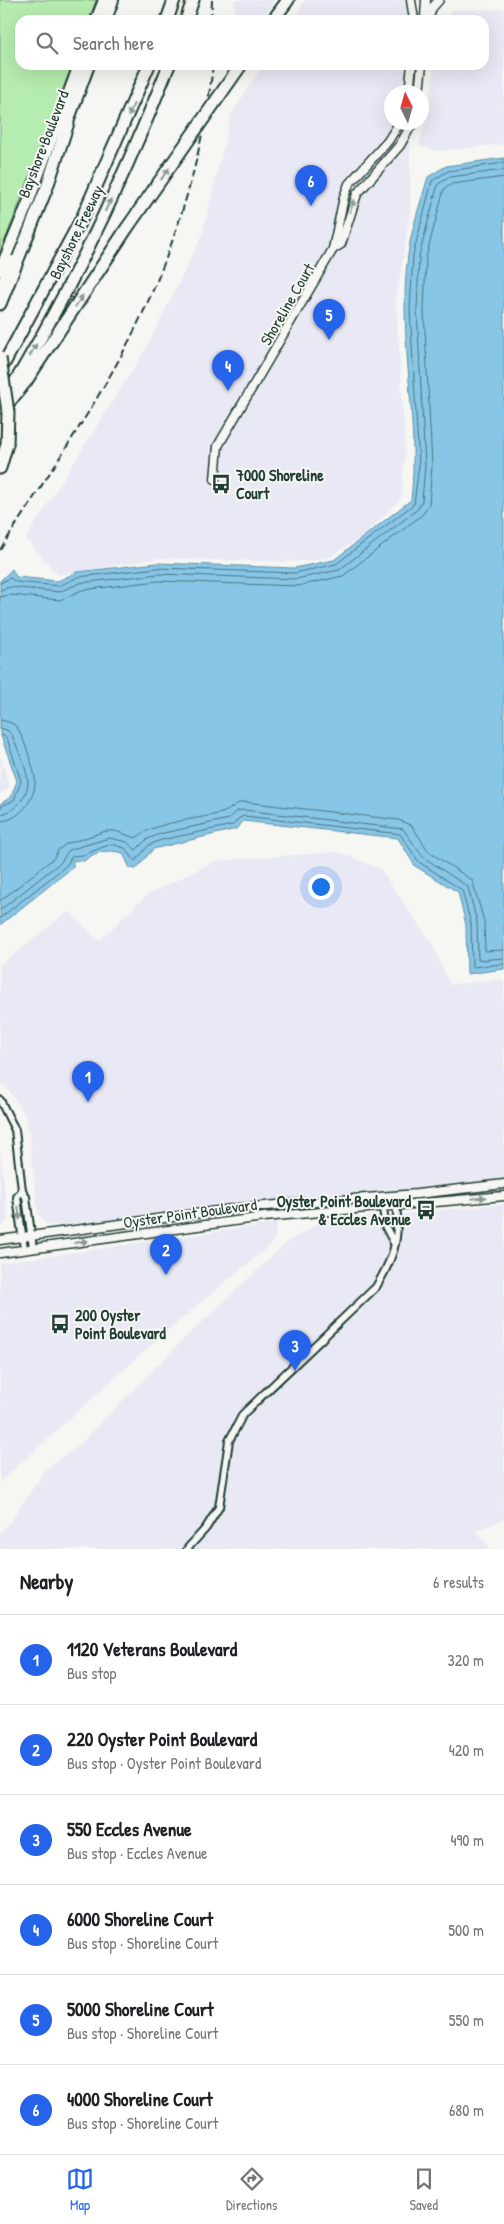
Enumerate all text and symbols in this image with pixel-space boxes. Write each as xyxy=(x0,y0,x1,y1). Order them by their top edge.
search box xyxy=(15,15,489,70)
icon: search xyxy=(33,29,61,57)
text: Search here xyxy=(73,30,154,56)
north arrow xyxy=(384,85,429,130)
street label: Bayshore Boulevard xyxy=(12,87,74,201)
one-way arrow xyxy=(126,103,134,117)
pin: 6 xyxy=(295,165,327,206)
one-way arrow xyxy=(160,167,170,180)
street label: Bayshore Freeway xyxy=(44,181,108,283)
one-way arrow xyxy=(104,198,112,212)
one-way arrow xyxy=(348,198,356,213)
street label: Shoreline Court xyxy=(255,258,320,349)
one-way arrow xyxy=(74,294,83,307)
pin: 5 xyxy=(313,299,345,340)
one-way arrow xyxy=(29,343,38,356)
pin: 4 xyxy=(212,350,244,391)
place label: 7000 Shoreline Court xyxy=(235,464,324,504)
bus stop icon: 7000 Shoreline Court xyxy=(210,473,232,495)
your location xyxy=(308,874,334,900)
pin: 1 xyxy=(72,1061,104,1102)
place label: Oyster Point Boulevard & Eccles Avenue xyxy=(277,1190,412,1230)
street label: Oyster Point Boulevard xyxy=(122,1193,258,1233)
one-way arrow xyxy=(472,1194,488,1202)
bus stop icon: Oyster Point Boulevard & Eccles Avenue xyxy=(415,1199,437,1221)
one-way arrow xyxy=(15,1205,23,1221)
pin: 2 xyxy=(150,1234,182,1275)
one-way arrow xyxy=(74,1238,90,1246)
place label: 200 Oyster Point Boulevard xyxy=(75,1304,167,1344)
bus stop icon: 200 Oyster Point Boulevard xyxy=(49,1313,71,1335)
pin: 3 xyxy=(279,1330,311,1371)
text: Nearby xyxy=(20,1567,73,1596)
text: 6 results xyxy=(433,1571,484,1593)
text: 1120 Veterans Boulevard xyxy=(67,1636,237,1662)
text: 1 xyxy=(33,1649,39,1671)
text: 320 m xyxy=(448,1649,484,1671)
text: Bus stop xyxy=(67,1662,116,1684)
text: 220 Oyster Point Boulevard xyxy=(67,1726,257,1752)
text: 2 xyxy=(32,1739,40,1761)
text: 420 m xyxy=(449,1739,484,1761)
text: Bus stop · Oyster Point Boulevard xyxy=(67,1752,261,1774)
text: 550 Eccles Avenue xyxy=(67,1816,192,1842)
text: 3 xyxy=(32,1829,40,1851)
text: 490 m xyxy=(450,1829,484,1851)
text: Bus stop · Eccles Avenue xyxy=(67,1842,207,1864)
text: 6000 Shoreline Court xyxy=(67,1906,213,1932)
text: 4 xyxy=(33,1919,39,1941)
text: 500 m xyxy=(448,1919,484,1941)
text: Bus stop · Shoreline Court xyxy=(67,1932,218,1954)
text: 5000 Shoreline Court xyxy=(67,1996,214,2022)
text: 5 xyxy=(33,2009,39,2031)
text: 550 m xyxy=(449,2009,484,2031)
text: Bus stop · Shoreline Court xyxy=(67,2022,218,2044)
text: 4000 Shoreline Court xyxy=(67,2086,213,2112)
text: 6 xyxy=(33,2099,39,2121)
text: 680 m xyxy=(449,2099,484,2121)
text: Bus stop · Shoreline Court xyxy=(67,2112,218,2134)
tab: Map xyxy=(66,2165,94,2214)
tab: Directions xyxy=(226,2165,277,2214)
tab: Saved xyxy=(409,2165,438,2214)

